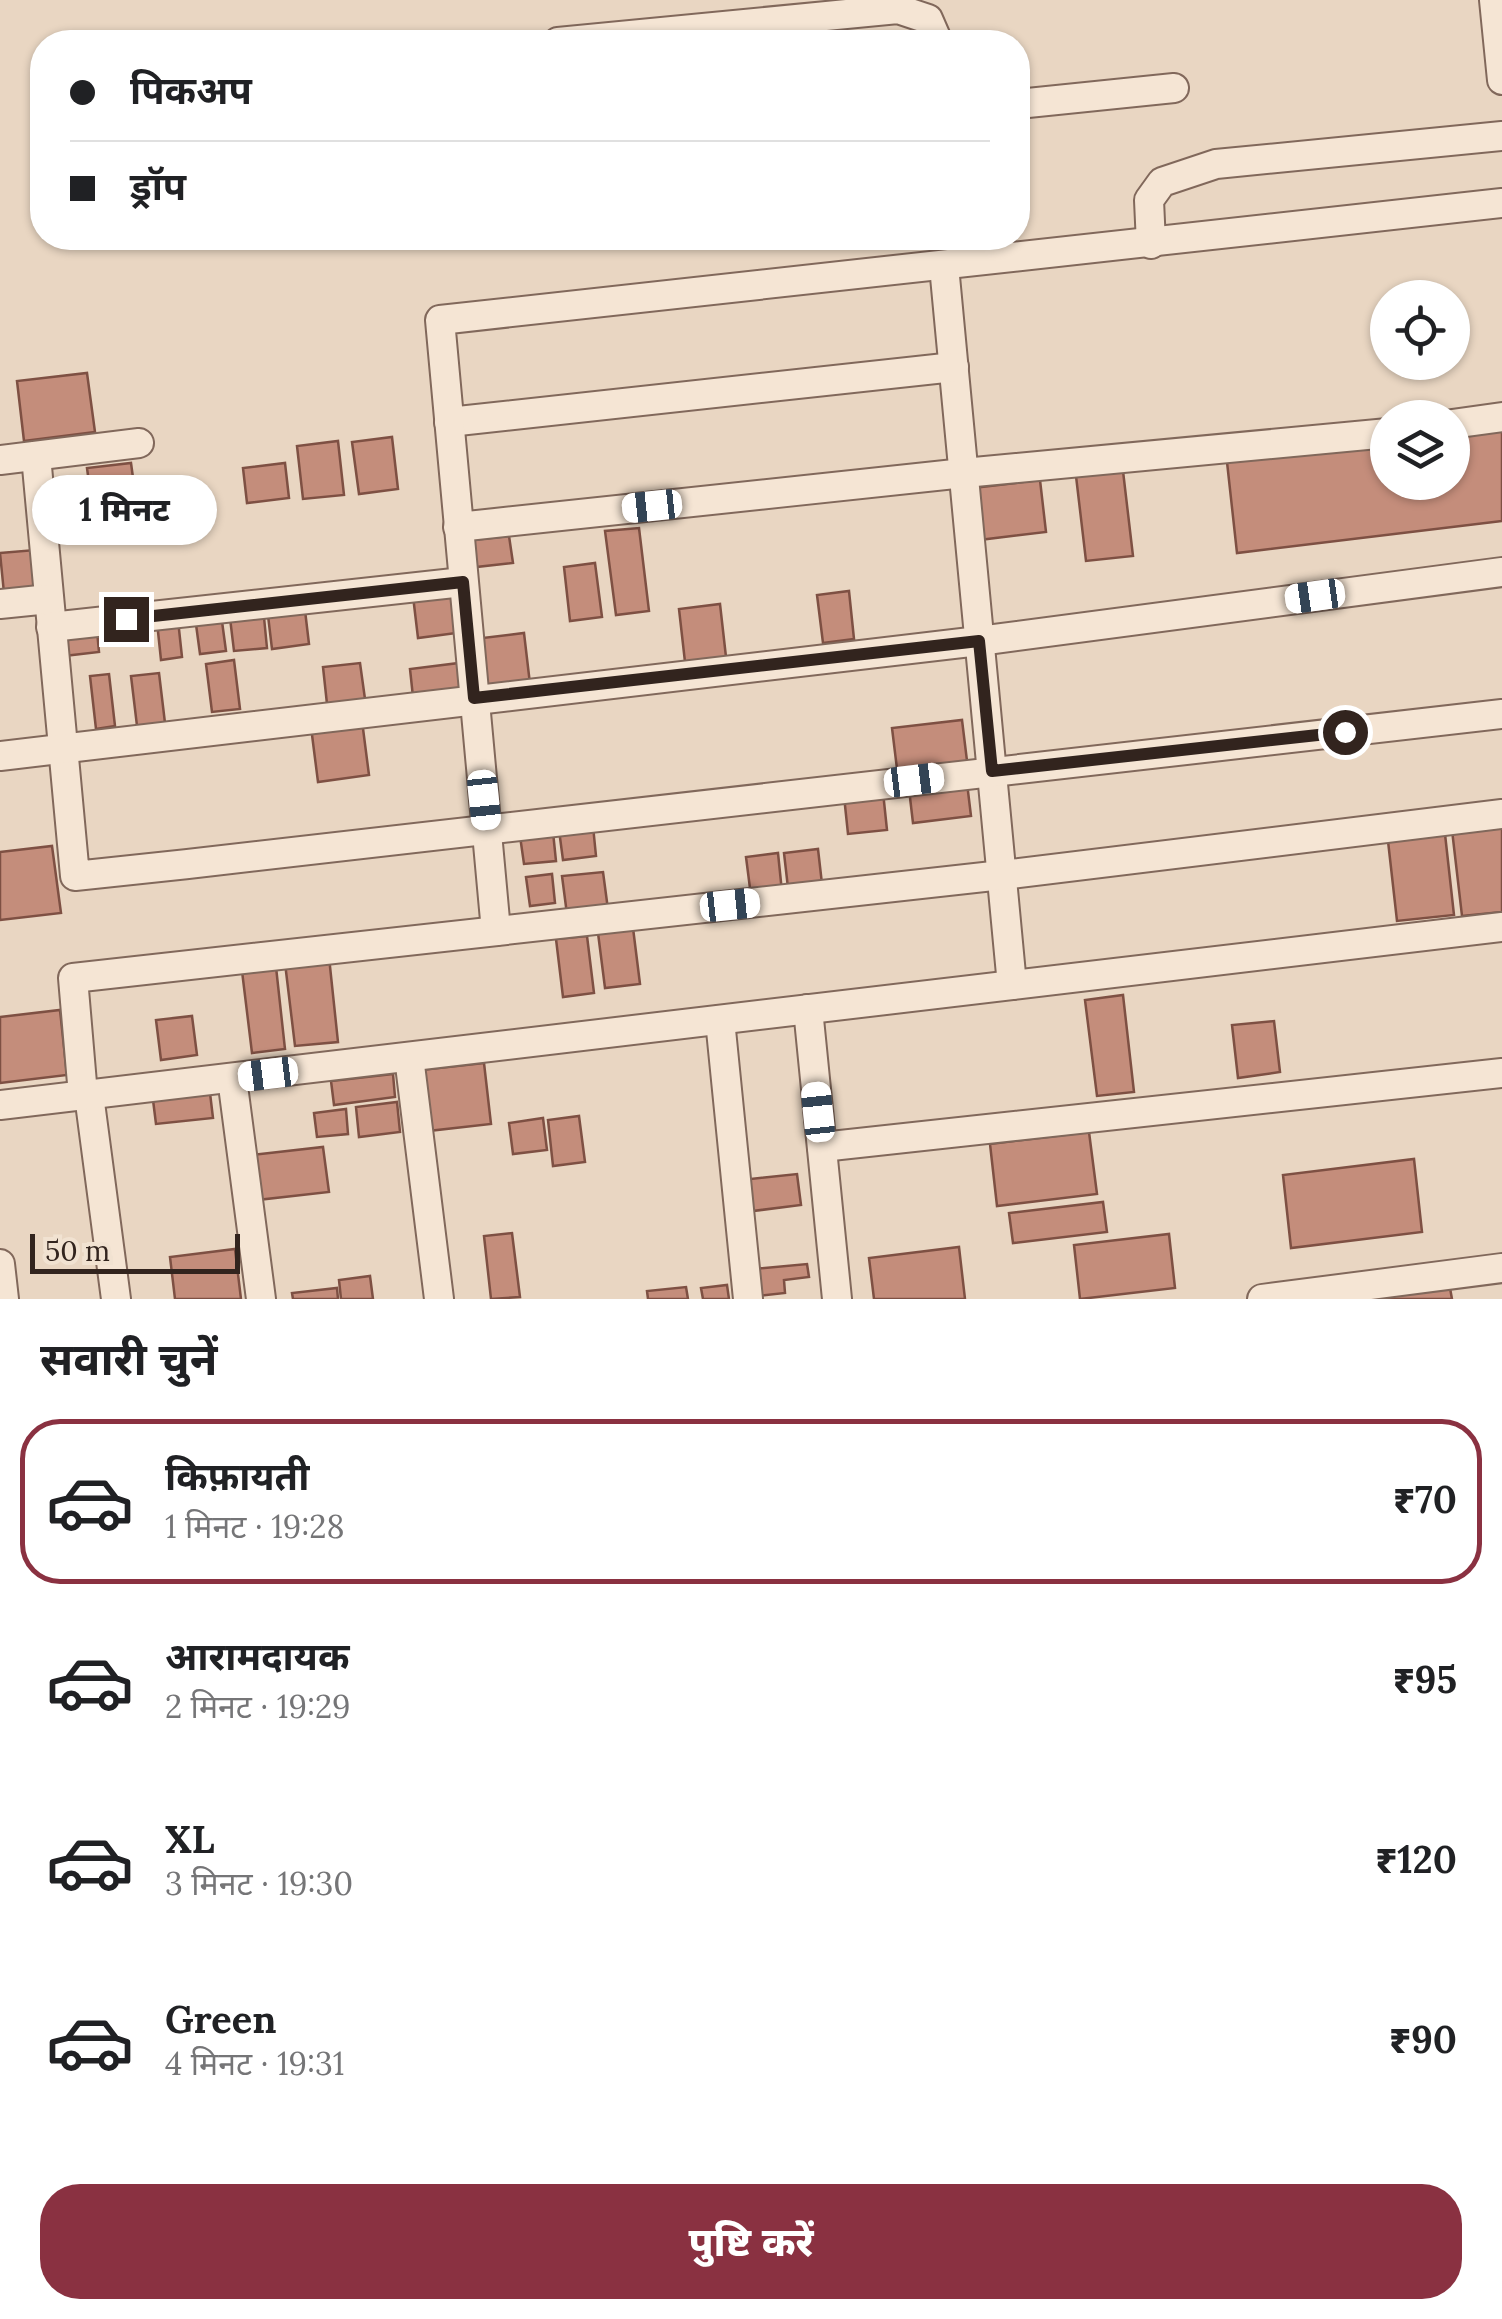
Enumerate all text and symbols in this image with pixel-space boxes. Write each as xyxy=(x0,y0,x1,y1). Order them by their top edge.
text: पिकअप xyxy=(130,66,252,114)
text: ड्रॉप xyxy=(130,162,186,210)
map controls xyxy=(1370,280,1470,500)
button: locate xyxy=(1370,280,1470,380)
button: layers xyxy=(1370,400,1470,500)
callout: 1 मिनट xyxy=(34,474,218,544)
car xyxy=(621,488,683,524)
text: 1 मिनट xyxy=(79,489,170,530)
car xyxy=(1283,577,1347,615)
route end xyxy=(104,597,149,642)
route start xyxy=(1323,710,1368,755)
car xyxy=(882,761,946,799)
car xyxy=(466,769,502,831)
car xyxy=(699,887,761,923)
car xyxy=(236,1055,300,1093)
car xyxy=(800,1081,836,1143)
scale bar xyxy=(30,1229,240,1274)
text: 50 m xyxy=(45,1233,110,1269)
text: सवारी चुनें xyxy=(40,1330,217,1387)
text: किफ़ायती xyxy=(165,1452,309,1500)
icon: car xyxy=(45,1457,135,1547)
text: ₹70 xyxy=(1393,1475,1457,1523)
text: 1 मिनट · 19:28 xyxy=(165,1506,345,1547)
text: आरामदायक xyxy=(165,1632,349,1680)
icon: car xyxy=(45,1637,135,1727)
text: ₹95 xyxy=(1393,1655,1457,1703)
text: 2 मिनट · 19:29 xyxy=(165,1686,351,1727)
text: XL xyxy=(165,1815,215,1863)
icon: car xyxy=(45,1817,135,1907)
text: ₹120 xyxy=(1375,1835,1457,1883)
text: 3 मिनट · 19:30 xyxy=(165,1863,353,1904)
text: Green xyxy=(165,1995,277,2043)
icon: car xyxy=(45,1997,135,2087)
text: ₹90 xyxy=(1389,2015,1457,2063)
text: 4 मिनट · 19:31 xyxy=(165,2043,345,2084)
button: पुष्टि करें xyxy=(40,2184,1462,2299)

